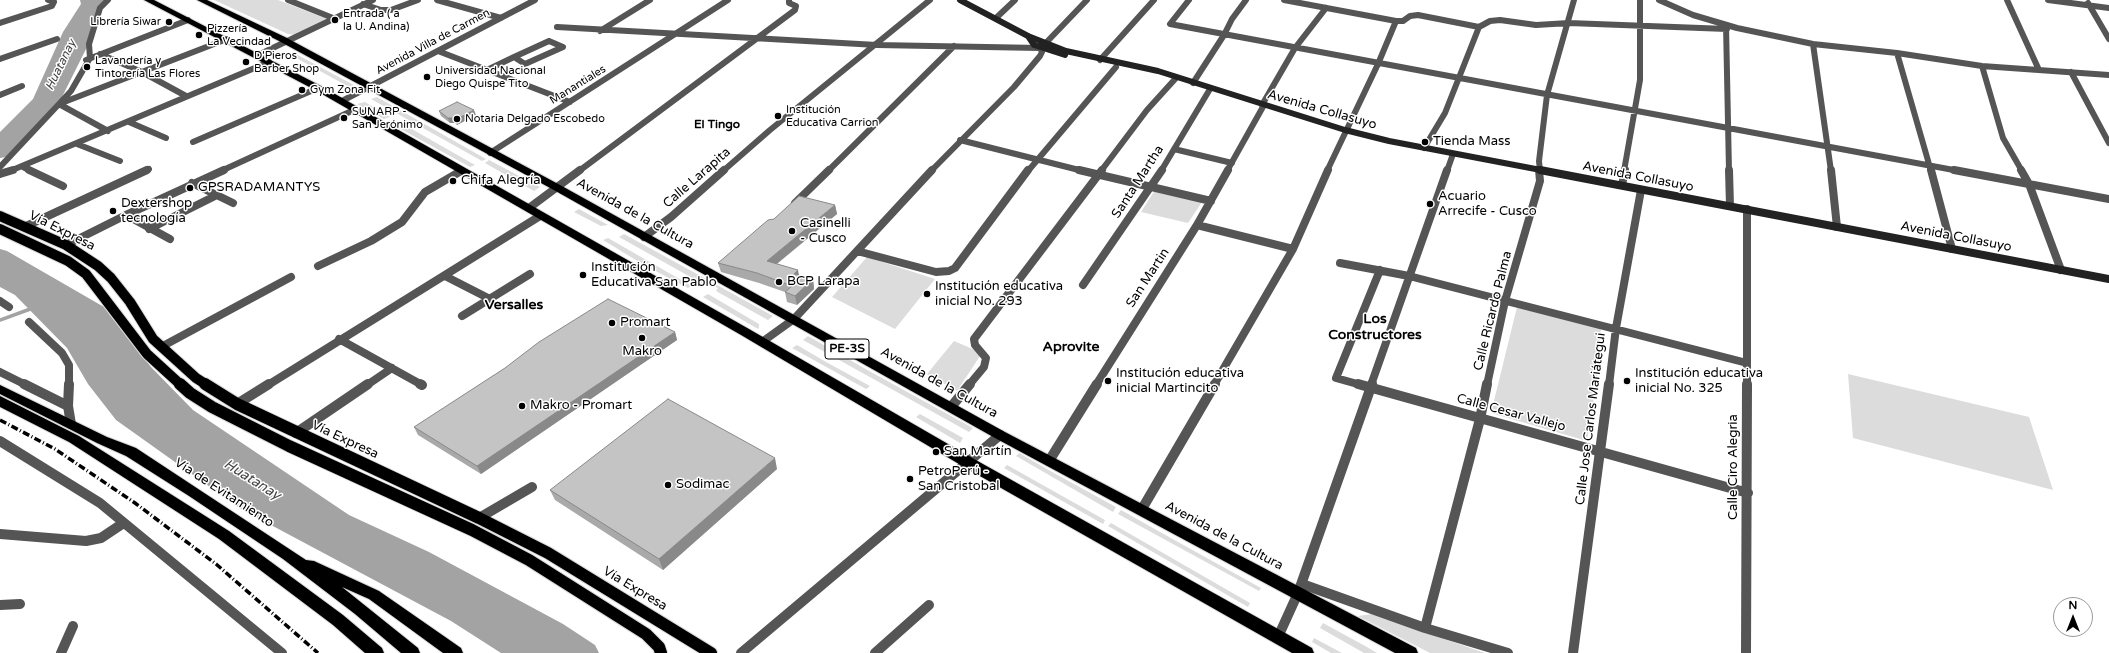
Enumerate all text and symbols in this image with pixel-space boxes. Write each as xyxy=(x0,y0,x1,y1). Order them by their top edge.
street label: Avenida Villa de Carmen xyxy=(374,6,492,78)
place label: Entrada ( a la U. Andina) xyxy=(343,7,409,33)
place label: Librería Siwar xyxy=(90,15,161,29)
marker: Entrada ( a la U. Andina) xyxy=(330,15,340,25)
marker: Librería Siwar xyxy=(164,17,174,27)
place label: Pizzería La Vecindad xyxy=(207,22,271,48)
marker: Pizzería La Vecindad xyxy=(194,30,204,40)
water label: Huatanay xyxy=(43,37,79,93)
place label: D'Pieros Barber Shop xyxy=(254,49,319,75)
place label: Lavandería y Tintorería Las Flores xyxy=(95,54,200,80)
marker: D'Pieros Barber Shop xyxy=(241,57,251,67)
marker: Lavandería y Tintorería Las Flores xyxy=(82,62,92,72)
street label: Manantiales xyxy=(548,63,608,107)
place label: Universidad Nacional Diego Quispe Tito xyxy=(435,64,546,90)
marker: Universidad Nacional Diego Quispe Tito xyxy=(422,72,432,82)
place label: Gym Zona Fit xyxy=(310,83,380,97)
marker: Gym Zona Fit xyxy=(297,85,307,95)
street label: Avenida Collasuyo xyxy=(1266,87,1378,133)
place label: Institución Educativa Carrion xyxy=(786,103,879,129)
place label: SUNARP - San Jerónimo xyxy=(352,105,423,131)
marker: Institución Educativa Carrion xyxy=(773,111,783,121)
place label: Notaria Delgado Escobedo xyxy=(465,112,605,126)
marker: SUNARP - San Jerónimo xyxy=(339,113,349,123)
marker: Notaria Delgado Escobedo xyxy=(452,114,462,124)
district label: El Tingo xyxy=(694,118,740,132)
place label: Tienda Mass xyxy=(1433,134,1511,150)
marker: Tienda Mass xyxy=(1420,137,1430,147)
street label: Santa Martha xyxy=(1109,143,1167,221)
street label: Calle Larapita xyxy=(660,144,734,212)
street label: Avenida Collasuyo xyxy=(1581,159,1695,195)
place label: Chifa Alegría xyxy=(461,173,541,189)
street label: Avenida de la Cultura xyxy=(574,175,696,253)
marker: Chifa Alegría xyxy=(448,176,458,186)
place label: GPSRADAMANTYS xyxy=(198,180,320,196)
marker: GPSRADAMANTYS xyxy=(185,183,195,193)
place label: Acuario Arrecife - Cusco xyxy=(1438,189,1537,220)
place label: Dextershop tecnología xyxy=(121,196,192,227)
marker: Acuario Arrecife - Cusco xyxy=(1425,199,1435,209)
marker: Dextershop tecnología xyxy=(108,206,118,216)
street label: Vía Expresa xyxy=(26,208,98,254)
place label: Casinelli - Cusco xyxy=(800,216,851,247)
street label: Avenida Collasuyo xyxy=(1899,219,2013,255)
marker: Casinelli - Cusco xyxy=(787,226,797,236)
street label: San Martin xyxy=(1123,245,1173,311)
street label: Calle Ricardo Palma xyxy=(1471,250,1515,372)
place label: Institución Educativa San Pablo xyxy=(591,260,717,291)
marker: Institución Educativa San Pablo xyxy=(578,270,588,280)
place label: BCP Larapa xyxy=(787,274,860,290)
marker: BCP Larapa xyxy=(774,277,784,287)
place label: Institución educativa inicial No. 293 xyxy=(935,279,1063,310)
marker: Institución educativa inicial No. 293 xyxy=(922,289,932,299)
district label: Versalles xyxy=(485,297,543,313)
district label: Los Constructores xyxy=(1328,311,1422,344)
place label: Promart xyxy=(620,315,671,331)
marker: Promart xyxy=(607,318,617,328)
street label: Calle Jose Carlos Mariátegui xyxy=(1573,332,1609,506)
marker: Makro xyxy=(637,333,647,343)
road number: PE-3S xyxy=(825,339,869,359)
district label: Aprovite xyxy=(1043,339,1099,355)
place label: Makro xyxy=(622,344,662,360)
street label: Avenida de la Cultura xyxy=(878,344,1000,422)
place label: Institución educativa inicial Martincito xyxy=(1116,366,1244,397)
place label: Institución educativa inicial No. 325 xyxy=(1635,366,1763,397)
marker: Institución educativa inicial Martincito xyxy=(1103,376,1113,386)
marker: Institución educativa inicial No. 325 xyxy=(1622,376,1632,386)
street label: Calle Cesar Vallejo xyxy=(1455,391,1567,435)
place label: Makro - Promart xyxy=(530,398,632,414)
marker: Makro - Promart xyxy=(517,401,527,411)
street label: Calle Ciro Alegria xyxy=(1726,414,1742,520)
street label: Vía Expresa xyxy=(309,418,381,462)
place label: San Martín xyxy=(944,444,1012,460)
marker: San Martín xyxy=(931,447,941,457)
street label: Vía de Evitamiento xyxy=(171,455,277,531)
water label: Huatanay xyxy=(221,456,283,504)
place label: PetroPerú - San Cristobal xyxy=(918,464,999,495)
marker: PetroPerú - San Cristobal xyxy=(905,474,915,484)
place label: Sodimac xyxy=(676,477,730,493)
marker: Sodimac xyxy=(663,480,673,490)
street label: Avenida de la Cultura xyxy=(1162,498,1286,574)
street label: Vía Expresa xyxy=(600,564,670,614)
north arrow xyxy=(2053,597,2093,637)
text: N xyxy=(2069,599,2077,612)

